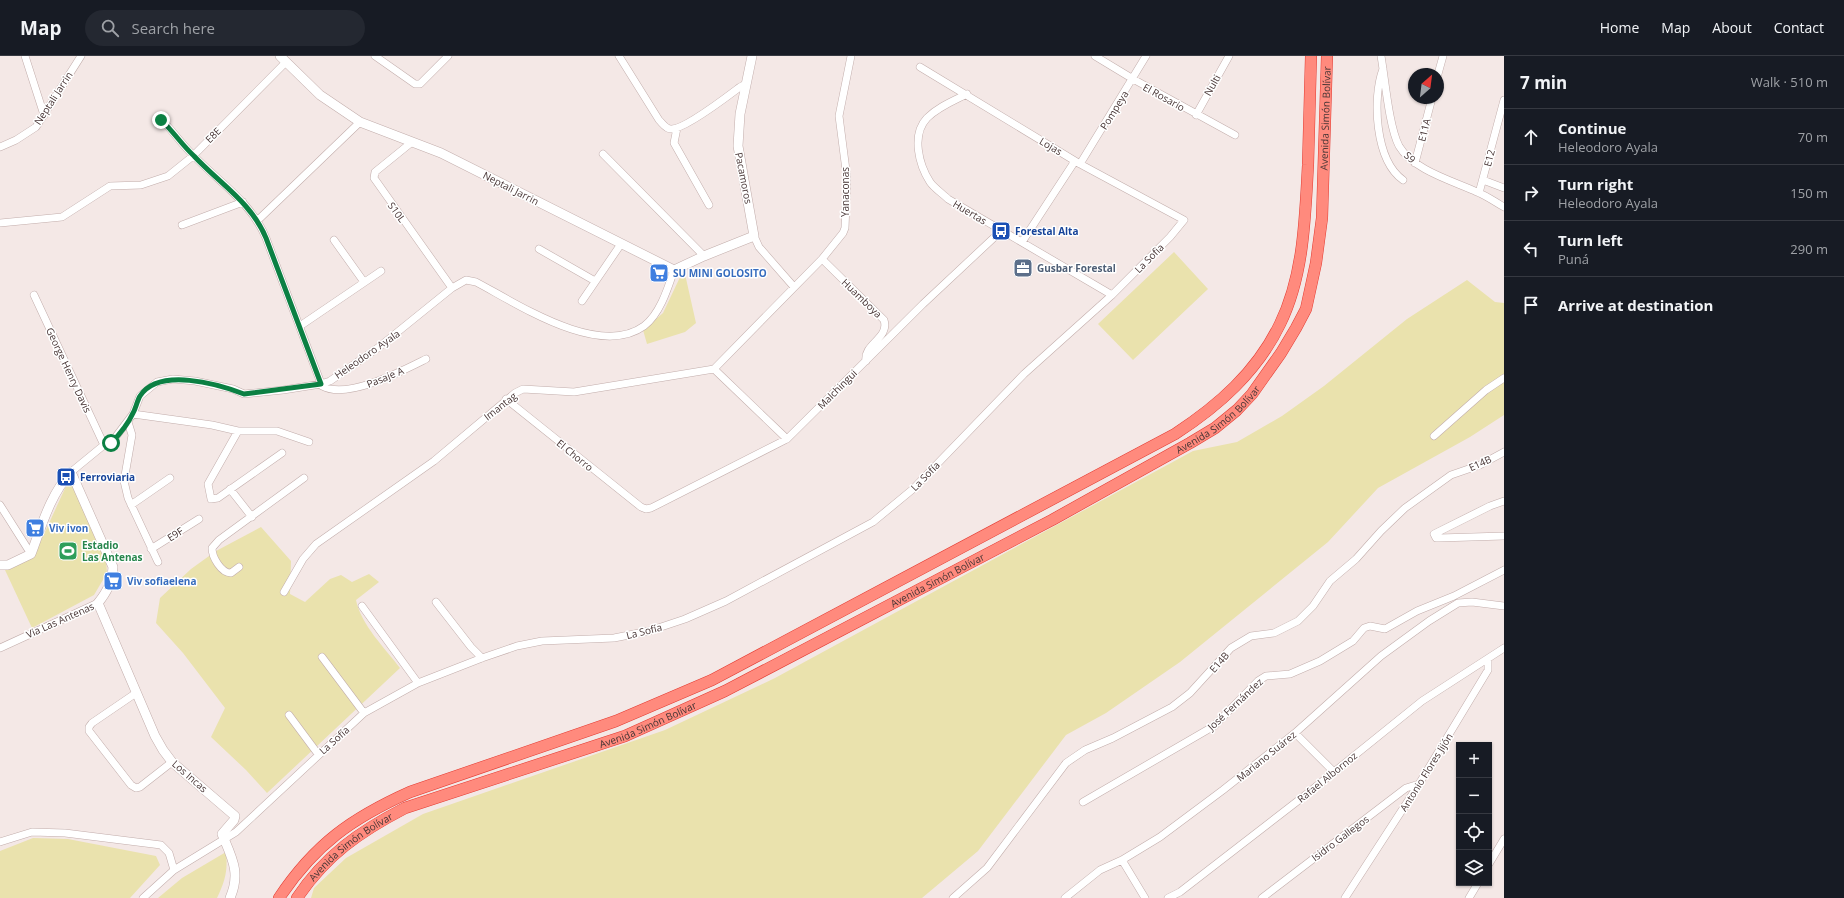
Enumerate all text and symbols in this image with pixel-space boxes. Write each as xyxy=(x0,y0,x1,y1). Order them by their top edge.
search box xyxy=(85,10,365,46)
text: Map xyxy=(20,15,61,41)
icon: search xyxy=(99,17,121,39)
text: Search here xyxy=(131,18,215,38)
text: Home xyxy=(1600,18,1639,37)
text: Map xyxy=(1661,18,1690,37)
text: About xyxy=(1712,18,1752,37)
text: Contact xyxy=(1774,18,1824,37)
street label: Avenida Simón Bolívar xyxy=(1316,66,1334,171)
north arrow xyxy=(1408,68,1444,104)
street label: Neptali Jarrin xyxy=(30,69,76,127)
text: 7 min xyxy=(1520,71,1567,94)
street label: Nulti xyxy=(1200,72,1224,98)
text: Walk · 510 m xyxy=(1751,73,1828,91)
street label: El Rosario xyxy=(1141,80,1187,114)
street label: Pompeya xyxy=(1097,88,1131,132)
route end xyxy=(152,111,170,129)
street label: E11A xyxy=(1414,116,1434,143)
text: Continue xyxy=(1558,118,1626,138)
street label: E8E xyxy=(202,124,224,146)
icon: ahead xyxy=(1520,126,1542,148)
text: 70 m xyxy=(1798,128,1828,146)
street label: Lojas xyxy=(1037,134,1065,158)
text: Heleodoro Ayala xyxy=(1558,138,1658,156)
street label: S9 xyxy=(1401,148,1419,166)
street label: E12 xyxy=(1480,148,1498,168)
street label: Pacamoros xyxy=(732,151,756,205)
street label: Yanaconas xyxy=(838,167,852,217)
street label: Neptali Jarrin xyxy=(481,168,541,208)
text: Turn right xyxy=(1558,174,1633,194)
icon: right xyxy=(1520,182,1542,204)
text: 150 m xyxy=(1790,184,1828,202)
text: Heleodoro Ayala xyxy=(1558,194,1658,212)
street label: Huertas xyxy=(950,196,990,228)
street label: S10L xyxy=(385,199,409,225)
bus stop icon: Forestal Alta xyxy=(990,220,1012,242)
place label: Forestal Alta xyxy=(1015,224,1078,238)
text: Turn left xyxy=(1558,230,1623,250)
icon: left xyxy=(1520,238,1542,260)
street label: La Sofia xyxy=(1131,240,1167,276)
text: 290 m xyxy=(1790,240,1828,258)
text: Puná xyxy=(1558,250,1589,268)
office icon: Gusbar Forestal xyxy=(1012,257,1034,279)
place label: Gusbar Forestal xyxy=(1037,261,1116,275)
supermarket icon: SU MINI GOLOSITO xyxy=(648,262,670,284)
place label: SU MINI GOLOSITO xyxy=(673,266,767,280)
street label: Huamboya xyxy=(839,275,885,321)
icon: arrive xyxy=(1520,294,1542,316)
text: Arrive at destination xyxy=(1558,295,1713,315)
street label: George Henry Davis xyxy=(43,325,95,415)
street label: Heleodoro Ayala xyxy=(331,326,403,382)
street label: Pasaje A xyxy=(364,363,406,391)
street label: Malchingui xyxy=(814,366,860,412)
street label: Avenida Simón Bolívar xyxy=(1173,382,1263,457)
street label: Imantag xyxy=(481,388,520,423)
route start xyxy=(102,434,120,452)
street label: El Chorro xyxy=(554,436,596,474)
street label: E14B xyxy=(1466,452,1494,474)
street label: La Sofía xyxy=(907,458,943,494)
bus stop icon: Ferroviaria xyxy=(55,466,77,488)
place label: Ferroviaria xyxy=(80,470,135,484)
supermarket icon: Viv ivon xyxy=(24,517,46,539)
place label: Viv ivon xyxy=(49,521,88,535)
street label: E9F xyxy=(164,524,186,544)
place label: Estadio Las Antenas xyxy=(82,538,143,564)
sports icon: Estadio Las Antenas xyxy=(57,540,79,562)
street label: Avenida Simón Bolívar xyxy=(888,550,987,610)
supermarket icon: Viv sofiaelena xyxy=(102,570,124,592)
place label: Viv sofiaelena xyxy=(127,574,196,588)
street label: Via Las Antenas xyxy=(24,599,96,641)
street label: La Sofía xyxy=(625,620,663,642)
street label: E14B xyxy=(1206,649,1232,675)
street label: José Fernández xyxy=(1204,675,1266,734)
street label: Avenida Simón Bolívar xyxy=(597,698,698,751)
street label: La Sofía xyxy=(316,723,352,757)
street label: Mariano Suárez xyxy=(1233,727,1299,784)
street label: Antonio Flores Jijón xyxy=(1396,730,1456,814)
map controls xyxy=(1456,742,1492,886)
button: + xyxy=(1456,742,1492,778)
street label: Rafael Albornoz xyxy=(1294,748,1360,806)
street label: Los Incas xyxy=(169,757,211,795)
button: − xyxy=(1456,778,1492,814)
street label: Avenida Simón Bolívar xyxy=(305,809,395,884)
street label: Isidro Gallegos xyxy=(1308,812,1372,864)
button: locate xyxy=(1456,814,1492,850)
button: layers xyxy=(1456,850,1492,886)

